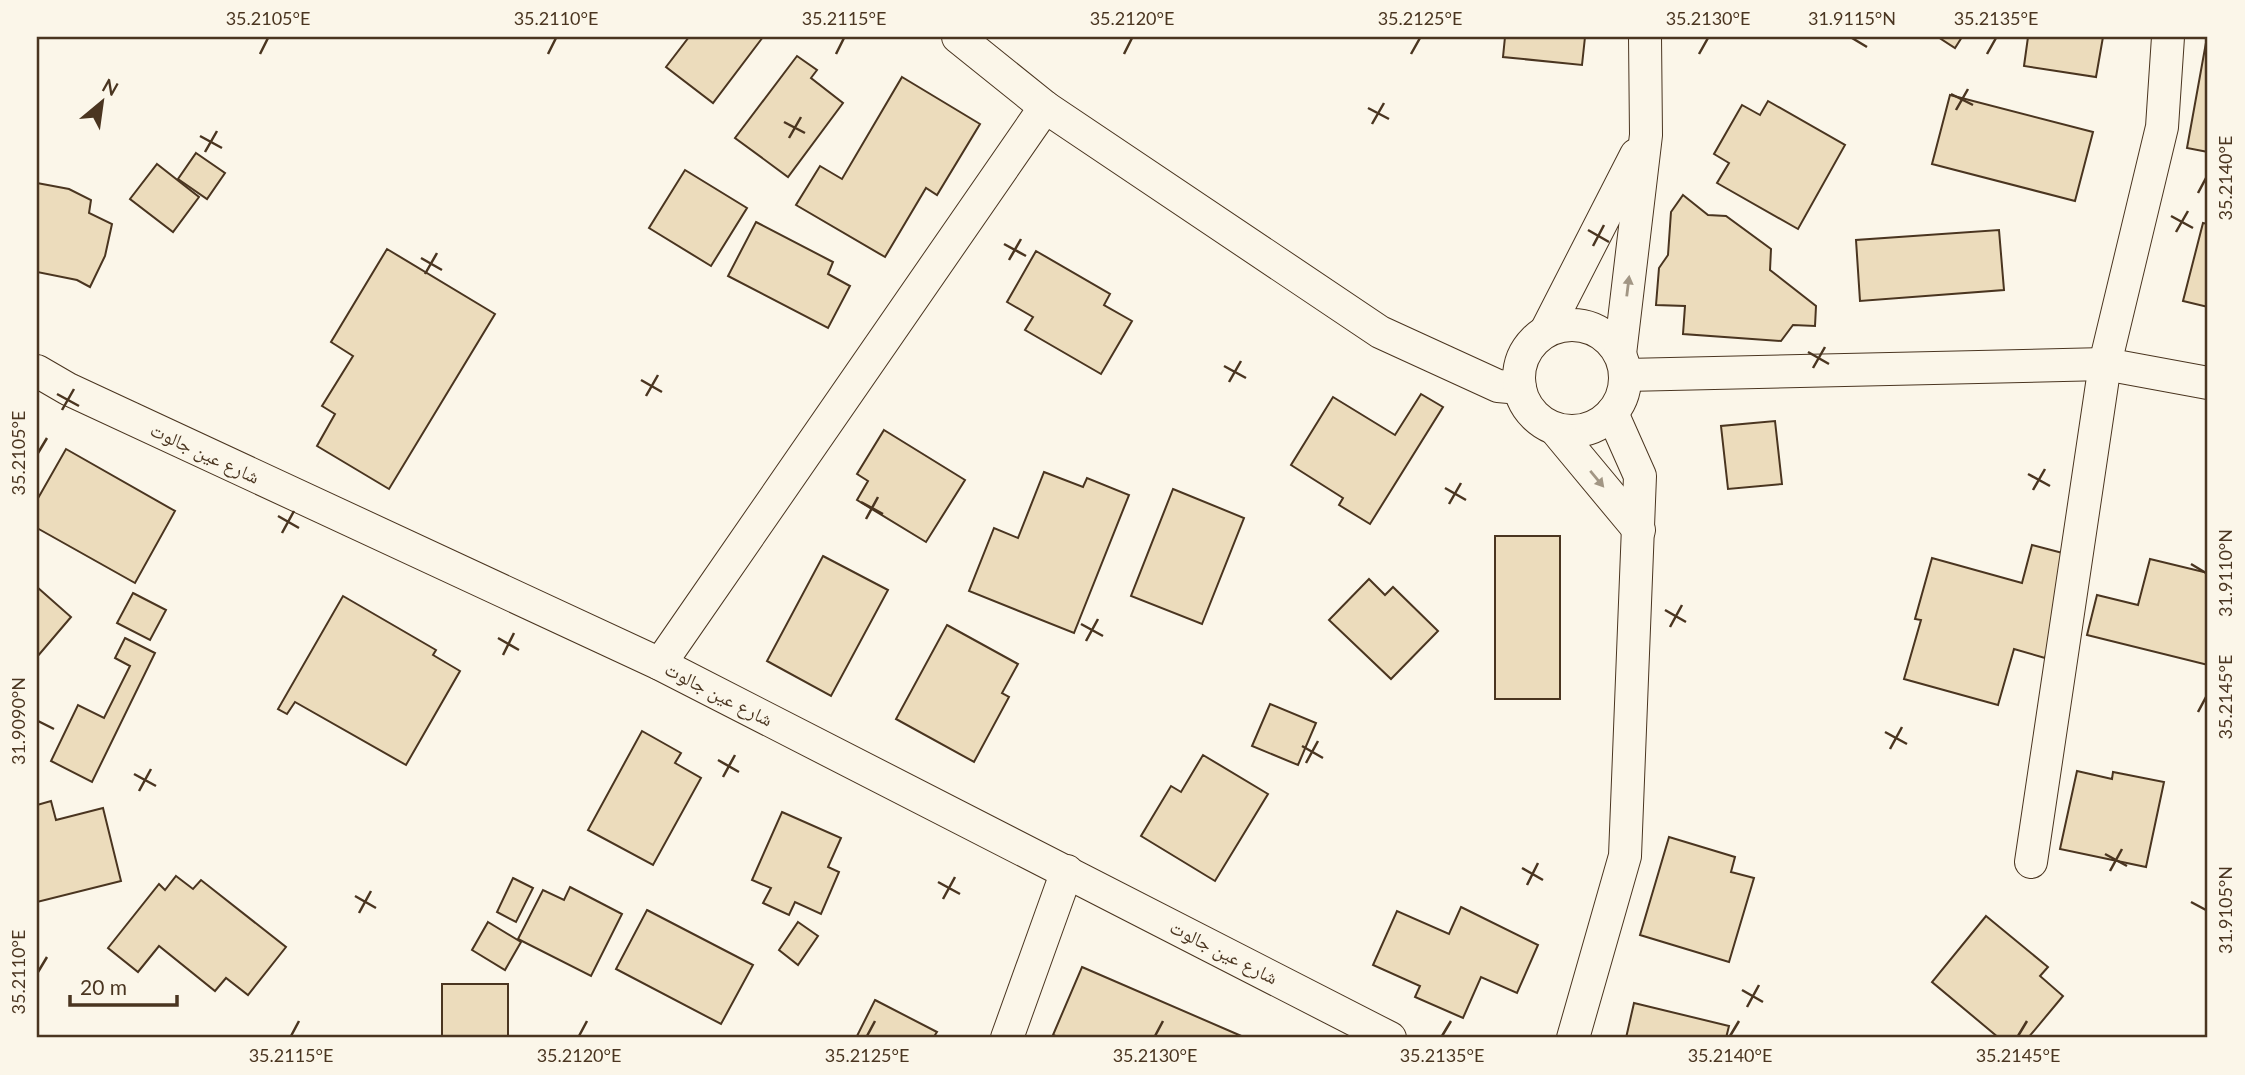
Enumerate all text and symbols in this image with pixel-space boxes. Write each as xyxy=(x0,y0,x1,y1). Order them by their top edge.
text: 35.2105°E xyxy=(226,7,310,29)
text: 35.2110°E xyxy=(514,7,598,29)
text: 35.2115°E xyxy=(802,7,886,29)
text: 35.2120°E xyxy=(1090,7,1174,29)
text: 35.2125°E xyxy=(1378,7,1462,29)
text: 35.2130°E xyxy=(1666,7,1750,29)
text: 31.9115°N xyxy=(1808,7,1896,29)
text: 35.2135°E xyxy=(1954,7,2038,29)
north arrow xyxy=(66,66,136,136)
text: N xyxy=(99,73,122,100)
text: 35.2140°E xyxy=(2214,136,2236,220)
one-way arrow xyxy=(1623,275,1634,297)
text: 35.2105°E xyxy=(7,411,29,495)
street label: شارع عين جالوت xyxy=(147,417,263,489)
one-way arrow xyxy=(1589,471,1604,488)
text: 31.9110°N xyxy=(2214,529,2236,617)
text: 35.2145°E xyxy=(2214,655,2236,739)
street label: شارع عين جالوت xyxy=(661,657,777,731)
text: 31.9090°N xyxy=(7,677,29,765)
text: 31.9105°N xyxy=(2214,866,2236,954)
street label: شارع عين جالوت xyxy=(1166,915,1282,989)
text: 35.2110°E xyxy=(7,930,29,1014)
scale bar xyxy=(70,963,177,1007)
text: 20 m xyxy=(80,974,127,999)
text: 35.2115°E xyxy=(249,1044,333,1066)
text: 35.2120°E xyxy=(537,1044,621,1066)
text: 35.2125°E xyxy=(825,1044,909,1066)
text: 35.2130°E xyxy=(1113,1044,1197,1066)
text: 35.2135°E xyxy=(1400,1044,1484,1066)
text: 35.2140°E xyxy=(1688,1044,1772,1066)
text: 35.2145°E xyxy=(1976,1044,2060,1066)

